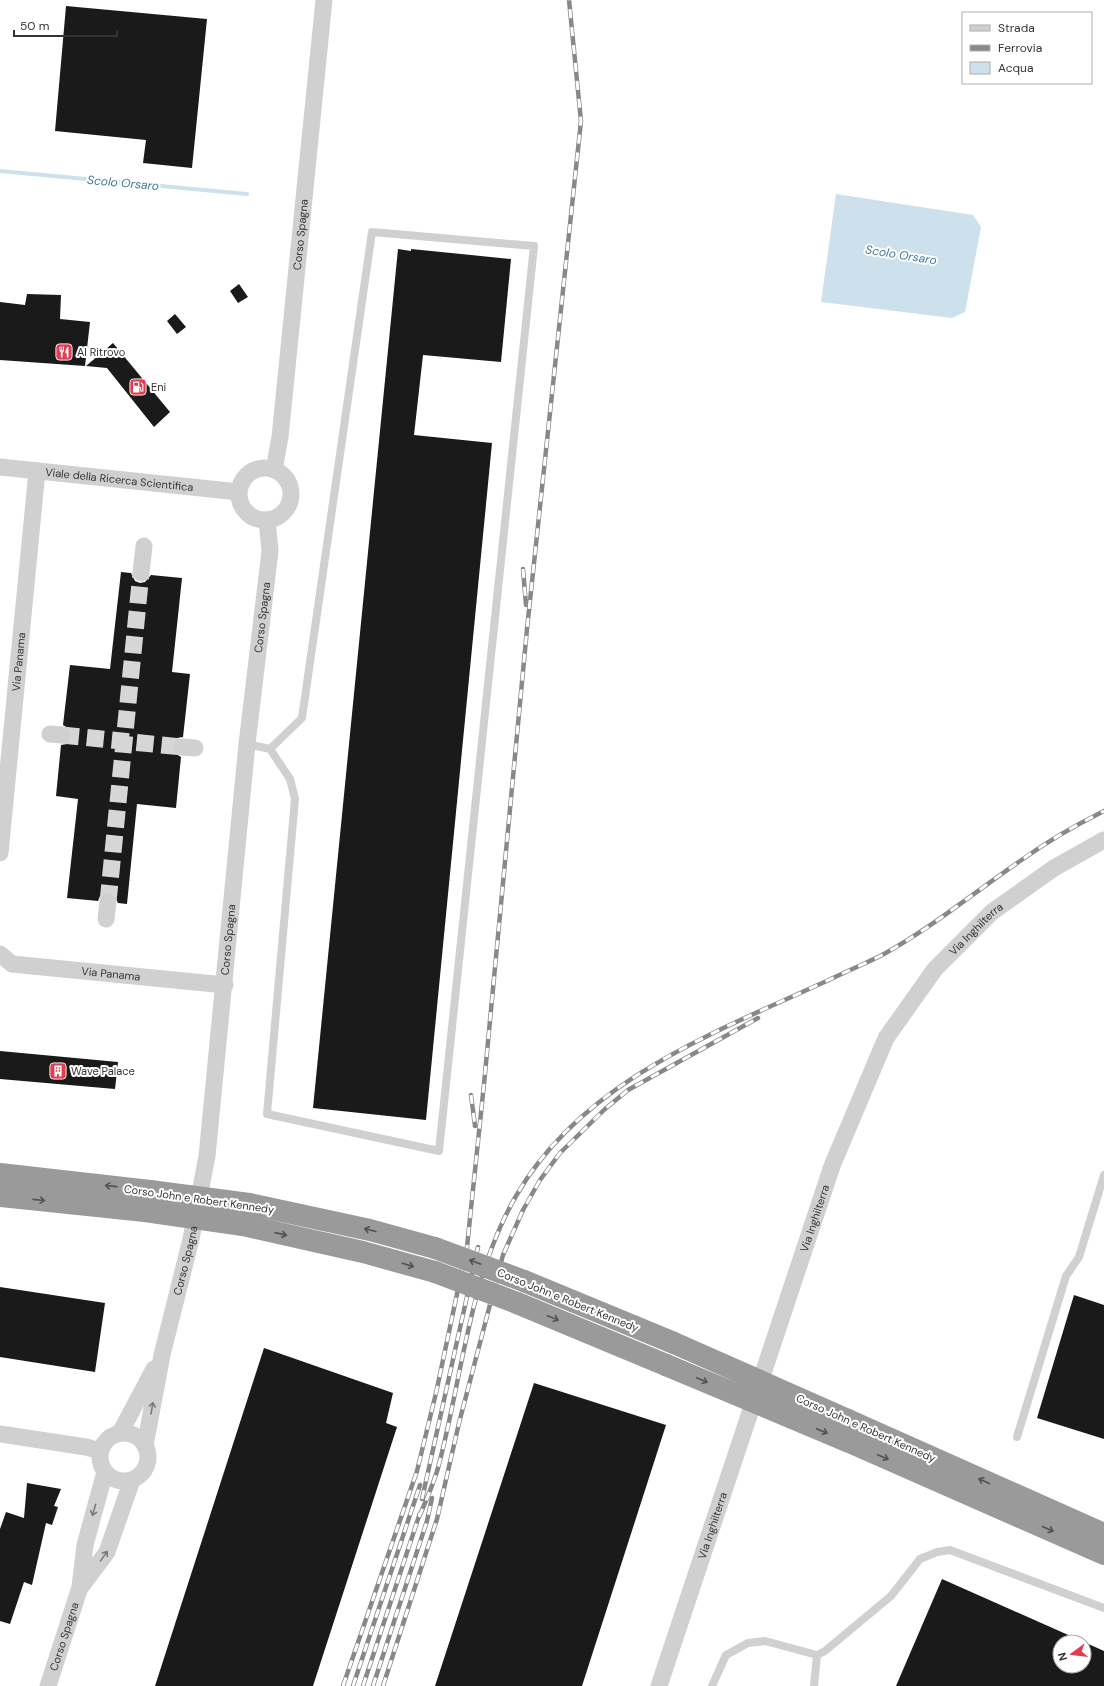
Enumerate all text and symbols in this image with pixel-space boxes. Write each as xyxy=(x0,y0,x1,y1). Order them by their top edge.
scale bar xyxy=(14,12,117,38)
legend xyxy=(962,12,1092,84)
text: 50 m xyxy=(20,18,49,34)
text: Strada xyxy=(998,20,1035,36)
text: Ferrovia xyxy=(998,40,1042,56)
text: Acqua xyxy=(998,60,1033,76)
water label: Scolo Orsaro xyxy=(86,172,160,194)
street label: Corso Spagna xyxy=(290,198,311,271)
water label: Scolo Orsaro xyxy=(864,241,938,269)
restaurant icon: Al Ritrovo xyxy=(54,342,74,362)
place label: Al Ritrovo xyxy=(77,345,125,359)
fuel station icon: Eni xyxy=(128,377,148,397)
place label: Eni xyxy=(151,380,166,394)
street label: Viale della Ricerca Scientifica xyxy=(45,465,194,494)
street label: Corso Spagna xyxy=(251,581,273,654)
street label: Via Panama xyxy=(9,632,28,692)
street label: Via Inghilterra xyxy=(946,899,1006,958)
street label: Corso Spagna xyxy=(218,904,238,976)
street label: Via Panama xyxy=(81,964,141,984)
building icon: Wave Palace xyxy=(48,1061,68,1081)
place label: Wave Palace xyxy=(71,1064,135,1078)
one-way arrow xyxy=(105,1182,118,1190)
street label: Corso John e Robert Kennedy xyxy=(123,1182,275,1216)
street label: Via Inghilterra xyxy=(797,1183,832,1254)
one-way arrow xyxy=(32,1196,45,1204)
street label: Corso Spagna xyxy=(170,1224,200,1297)
one-way arrow xyxy=(364,1226,377,1234)
one-way arrow xyxy=(274,1230,287,1238)
one-way arrow xyxy=(469,1258,481,1266)
one-way arrow xyxy=(401,1261,414,1269)
street label: Corso John e Robert Kennedy xyxy=(495,1265,641,1335)
one-way arrow xyxy=(546,1315,558,1322)
one-way arrow xyxy=(696,1377,708,1384)
street label: Corso John e Robert Kennedy xyxy=(794,1391,938,1465)
one-way arrow xyxy=(148,1401,156,1414)
one-way arrow xyxy=(815,1427,827,1435)
one-way arrow xyxy=(876,1453,888,1461)
one-way arrow xyxy=(978,1477,990,1484)
street label: Via Inghilterra xyxy=(695,1490,730,1561)
one-way arrow xyxy=(90,1503,97,1516)
one-way arrow xyxy=(1041,1526,1053,1533)
one-way arrow xyxy=(100,1551,108,1562)
street label: Corso Spagna xyxy=(46,1600,82,1673)
north arrow xyxy=(1052,1634,1092,1674)
text: N xyxy=(1055,1651,1070,1662)

